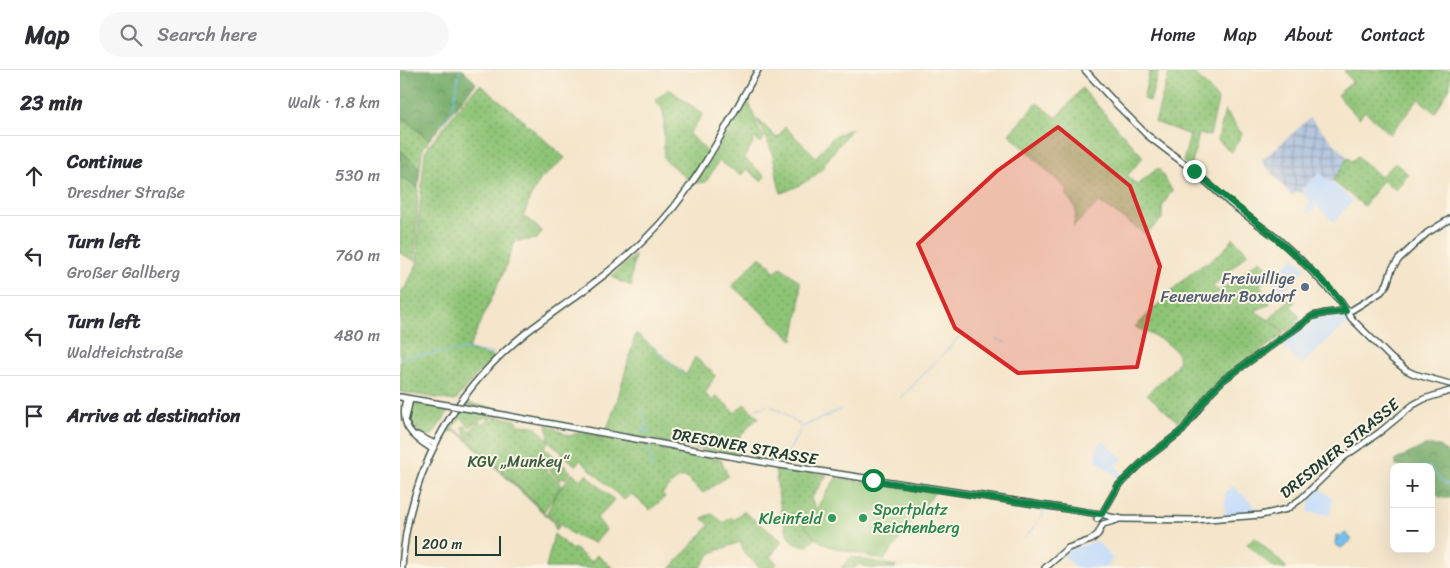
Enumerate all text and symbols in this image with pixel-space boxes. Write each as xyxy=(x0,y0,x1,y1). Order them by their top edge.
search box xyxy=(99,12,449,57)
text: Map xyxy=(25,14,69,56)
text: Search here xyxy=(157,18,257,51)
text: Home xyxy=(1151,19,1196,51)
text: Map xyxy=(1224,19,1257,51)
text: About xyxy=(1285,19,1333,51)
text: Contact xyxy=(1361,19,1425,51)
icon: search xyxy=(117,21,145,49)
text: 23 min xyxy=(20,84,82,122)
text: Walk · 1.8 km xyxy=(288,88,380,117)
text: Continue xyxy=(67,145,143,178)
route end xyxy=(1183,160,1206,183)
text: 530 m xyxy=(335,161,380,190)
icon: ahead xyxy=(20,162,48,190)
text: Dresdner Straße xyxy=(67,178,185,207)
text: Turn left xyxy=(67,225,140,258)
text: 760 m xyxy=(335,241,380,270)
icon: left xyxy=(20,242,48,270)
text: Großer Gallberg xyxy=(67,258,180,287)
place label: Freiwillige Feuerwehr Boxdorf xyxy=(1161,264,1297,311)
marker: Freiwillige Feuerwehr Boxdorf xyxy=(1299,281,1311,293)
text: Turn left xyxy=(67,305,140,338)
text: 480 m xyxy=(334,321,380,350)
icon: left xyxy=(20,322,48,350)
text: Waldteichstraße xyxy=(67,338,183,367)
street label: DRESDNER STRASSE xyxy=(1273,390,1407,506)
text: Arrive at destination xyxy=(67,399,240,432)
icon: arrive xyxy=(20,402,48,430)
street label: DRESDNER STRASSE xyxy=(670,419,821,474)
park label: KGV „Munkey“ xyxy=(467,447,570,476)
map controls xyxy=(1390,463,1435,553)
button: + xyxy=(1390,463,1435,508)
route start xyxy=(862,469,885,492)
place label: Sportplatz Reichenberg xyxy=(873,495,960,542)
place label: Kleinfeld xyxy=(759,504,824,533)
button: − xyxy=(1390,508,1435,553)
marker: Kleinfeld xyxy=(826,512,838,524)
marker: Sportplatz Reichenberg xyxy=(857,512,869,524)
text: 200 m xyxy=(422,532,462,557)
scale bar xyxy=(415,533,501,556)

